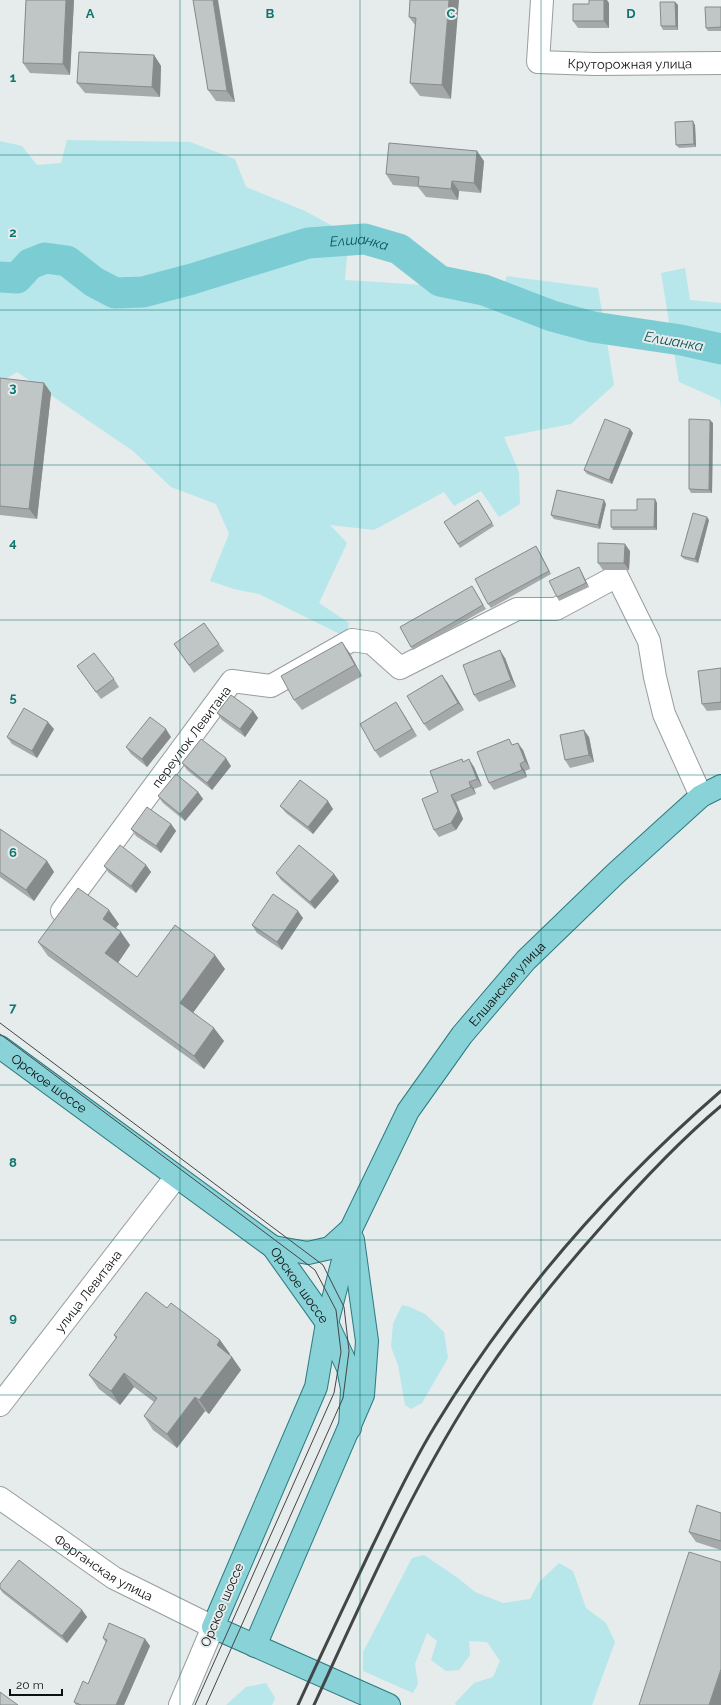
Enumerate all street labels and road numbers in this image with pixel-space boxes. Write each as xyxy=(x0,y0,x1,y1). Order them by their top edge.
street label: Круторожная улица xyxy=(567,56,692,72)
street label: переулок Левитана xyxy=(149,683,233,790)
street label: Елшанская улица xyxy=(465,938,548,1029)
street label: Орское шоссе xyxy=(8,1050,90,1116)
street label: Орское шоссе xyxy=(268,1244,332,1326)
street label: улица Левитана xyxy=(52,1247,124,1335)
street label: Ферганская улица xyxy=(51,1531,155,1604)
street label: Орское шоссе xyxy=(198,1560,247,1649)

